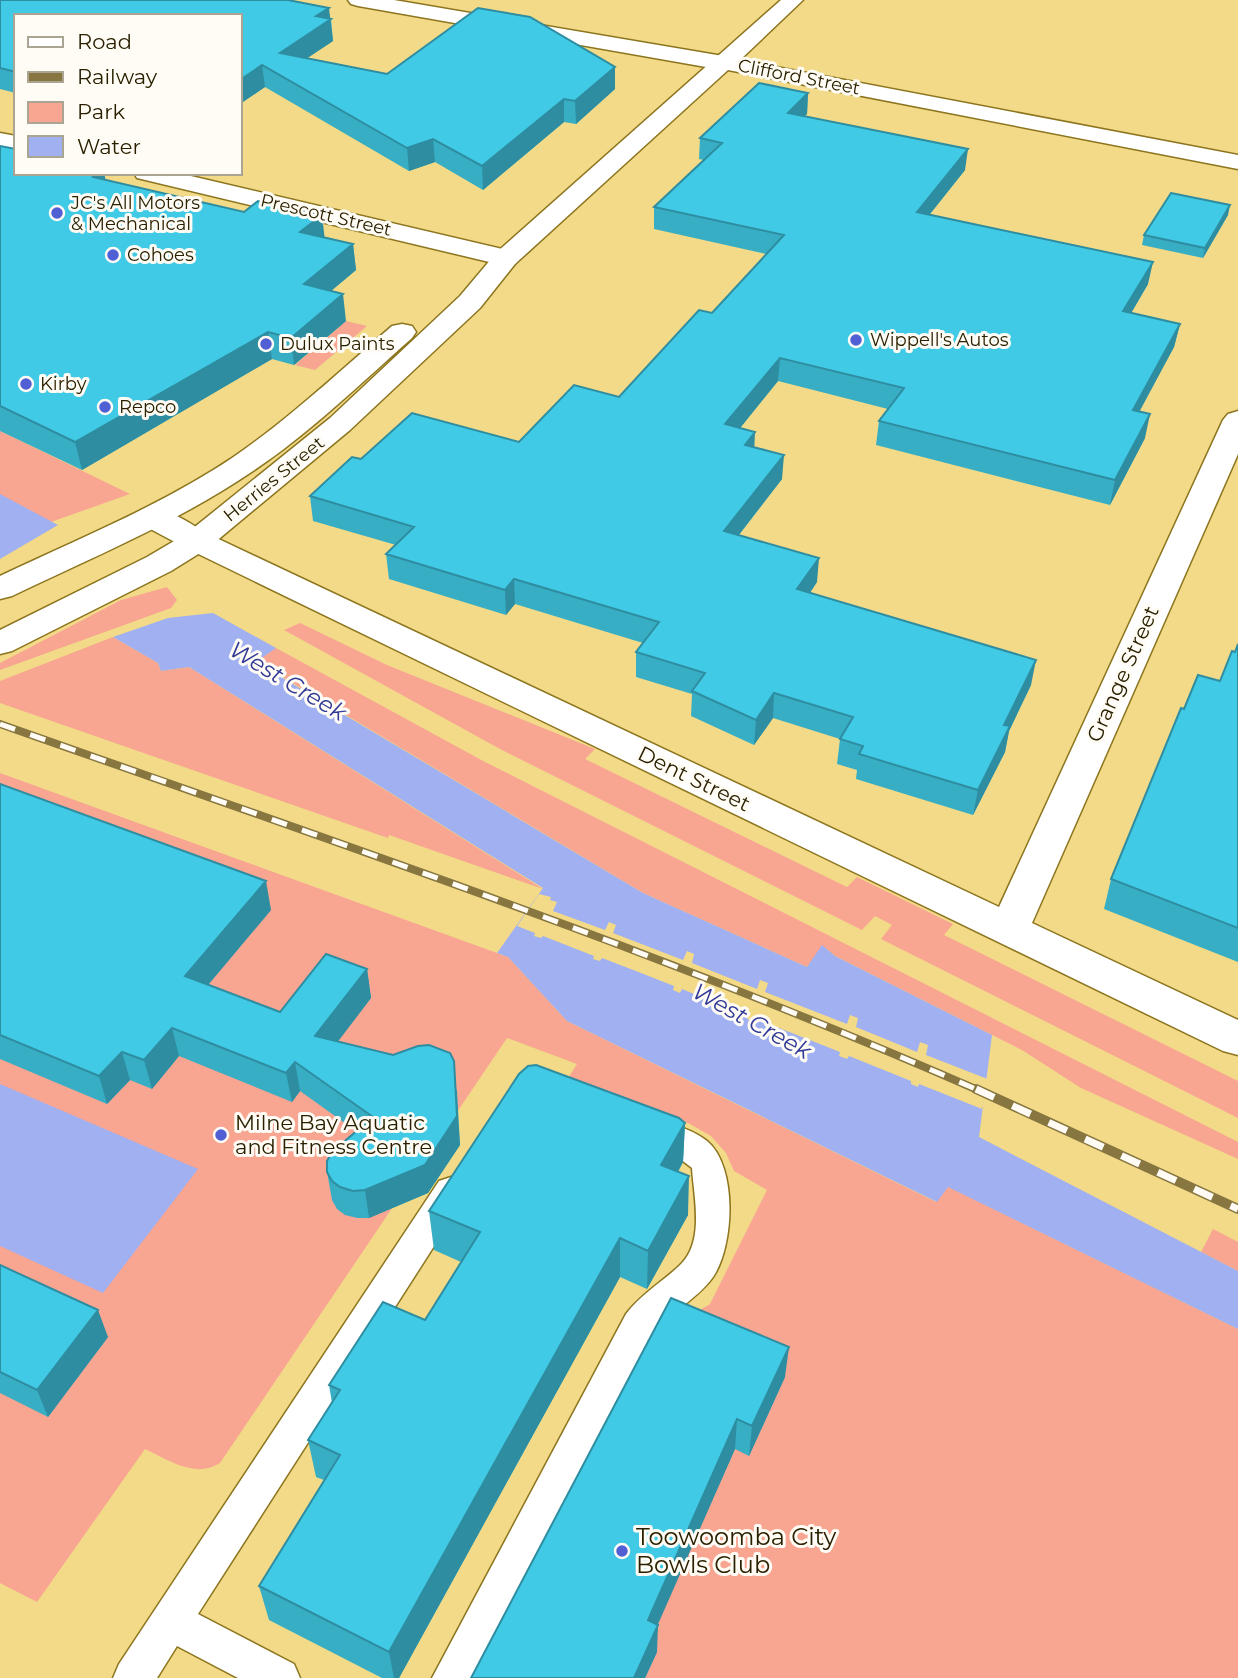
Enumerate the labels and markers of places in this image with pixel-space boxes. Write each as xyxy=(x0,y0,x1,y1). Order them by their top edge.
place label: JC's All Motors & Mechanical xyxy=(70,192,200,235)
marker: JC's All Motors & Mechanical xyxy=(49,205,65,221)
place label: Cohoes xyxy=(127,244,194,266)
marker: Cohoes xyxy=(105,247,121,263)
place label: Wippell's Autos xyxy=(870,329,1009,351)
marker: Wippell's Autos xyxy=(848,332,864,348)
place label: Dulux Paints xyxy=(280,333,395,355)
marker: Dulux Paints xyxy=(258,336,274,352)
place label: Kirby xyxy=(40,373,87,395)
marker: Kirby xyxy=(18,376,34,392)
place label: Repco xyxy=(119,396,176,418)
marker: Repco xyxy=(97,399,113,415)
place label: Milne Bay Aquatic and Fitness Centre xyxy=(235,1110,432,1159)
marker: Milne Bay Aquatic and Fitness Centre xyxy=(213,1127,229,1143)
place label: Toowoomba City Bowls Club xyxy=(636,1522,836,1579)
marker: Toowoomba City Bowls Club xyxy=(614,1543,630,1559)

